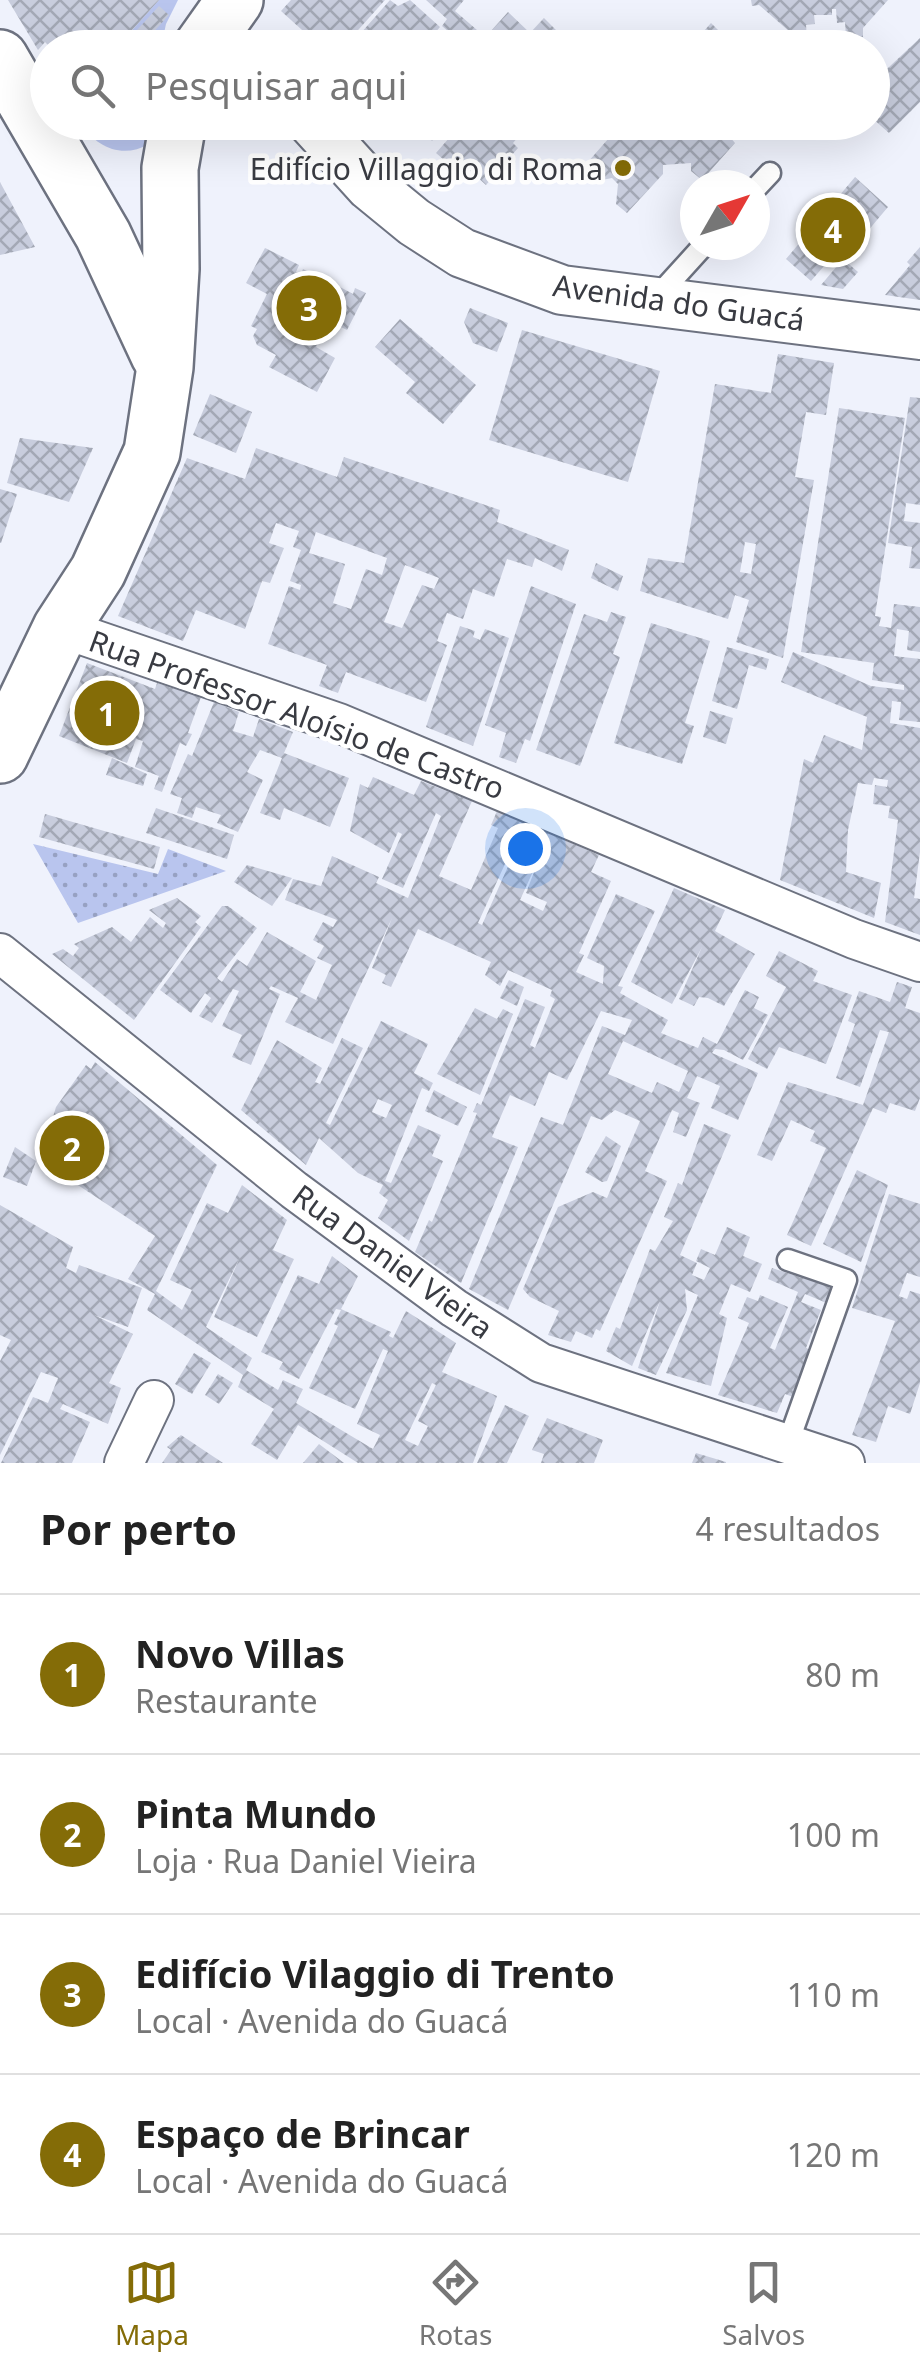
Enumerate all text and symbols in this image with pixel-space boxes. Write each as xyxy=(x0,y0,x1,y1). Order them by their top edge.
search box xyxy=(30,30,890,140)
icon: search xyxy=(65,58,120,113)
text: Pesquisar aqui xyxy=(145,59,407,111)
place label: Edifício Villaggio di Roma xyxy=(250,148,603,189)
marker: Edifício Villaggio di Roma xyxy=(612,157,634,179)
north arrow xyxy=(680,170,770,260)
pin: 4 xyxy=(800,192,866,268)
street label: Avenida do Guacá xyxy=(551,264,807,340)
pin: 3 xyxy=(276,270,342,346)
street label: Rua Professor Aloísio de Castro xyxy=(84,620,510,808)
pin: 1 xyxy=(74,676,140,750)
your location xyxy=(500,823,551,874)
pin: 2 xyxy=(40,1110,104,1186)
street label: Rua Daniel Vieira xyxy=(285,1174,501,1348)
text: Por perto xyxy=(40,1500,237,1557)
text: 4 resultados xyxy=(696,1507,880,1550)
text: Novo Villas xyxy=(135,1627,345,1679)
text: 1 xyxy=(63,1653,82,1696)
text: 80 m xyxy=(805,1653,880,1696)
text: Restaurante xyxy=(135,1679,317,1722)
text: Pinta Mundo xyxy=(135,1787,377,1839)
text: 2 xyxy=(63,1813,82,1856)
text: 100 m xyxy=(787,1813,880,1856)
text: Loja · Rua Daniel Vieira xyxy=(135,1839,477,1882)
text: Edifício Vilaggio di Trento xyxy=(135,1947,615,1999)
text: 3 xyxy=(63,1973,82,2016)
text: 110 m xyxy=(787,1973,880,2016)
text: Local · Avenida do Guacá xyxy=(135,1999,508,2042)
text: Espaço de Brincar xyxy=(135,2107,470,2159)
text: 4 xyxy=(63,2133,82,2176)
text: 120 m xyxy=(787,2133,880,2176)
text: Local · Avenida do Guacá xyxy=(135,2159,508,2202)
tab: Mapa xyxy=(115,2255,189,2353)
tab: Rotas xyxy=(419,2255,492,2353)
tab: Salvos xyxy=(722,2255,805,2353)

